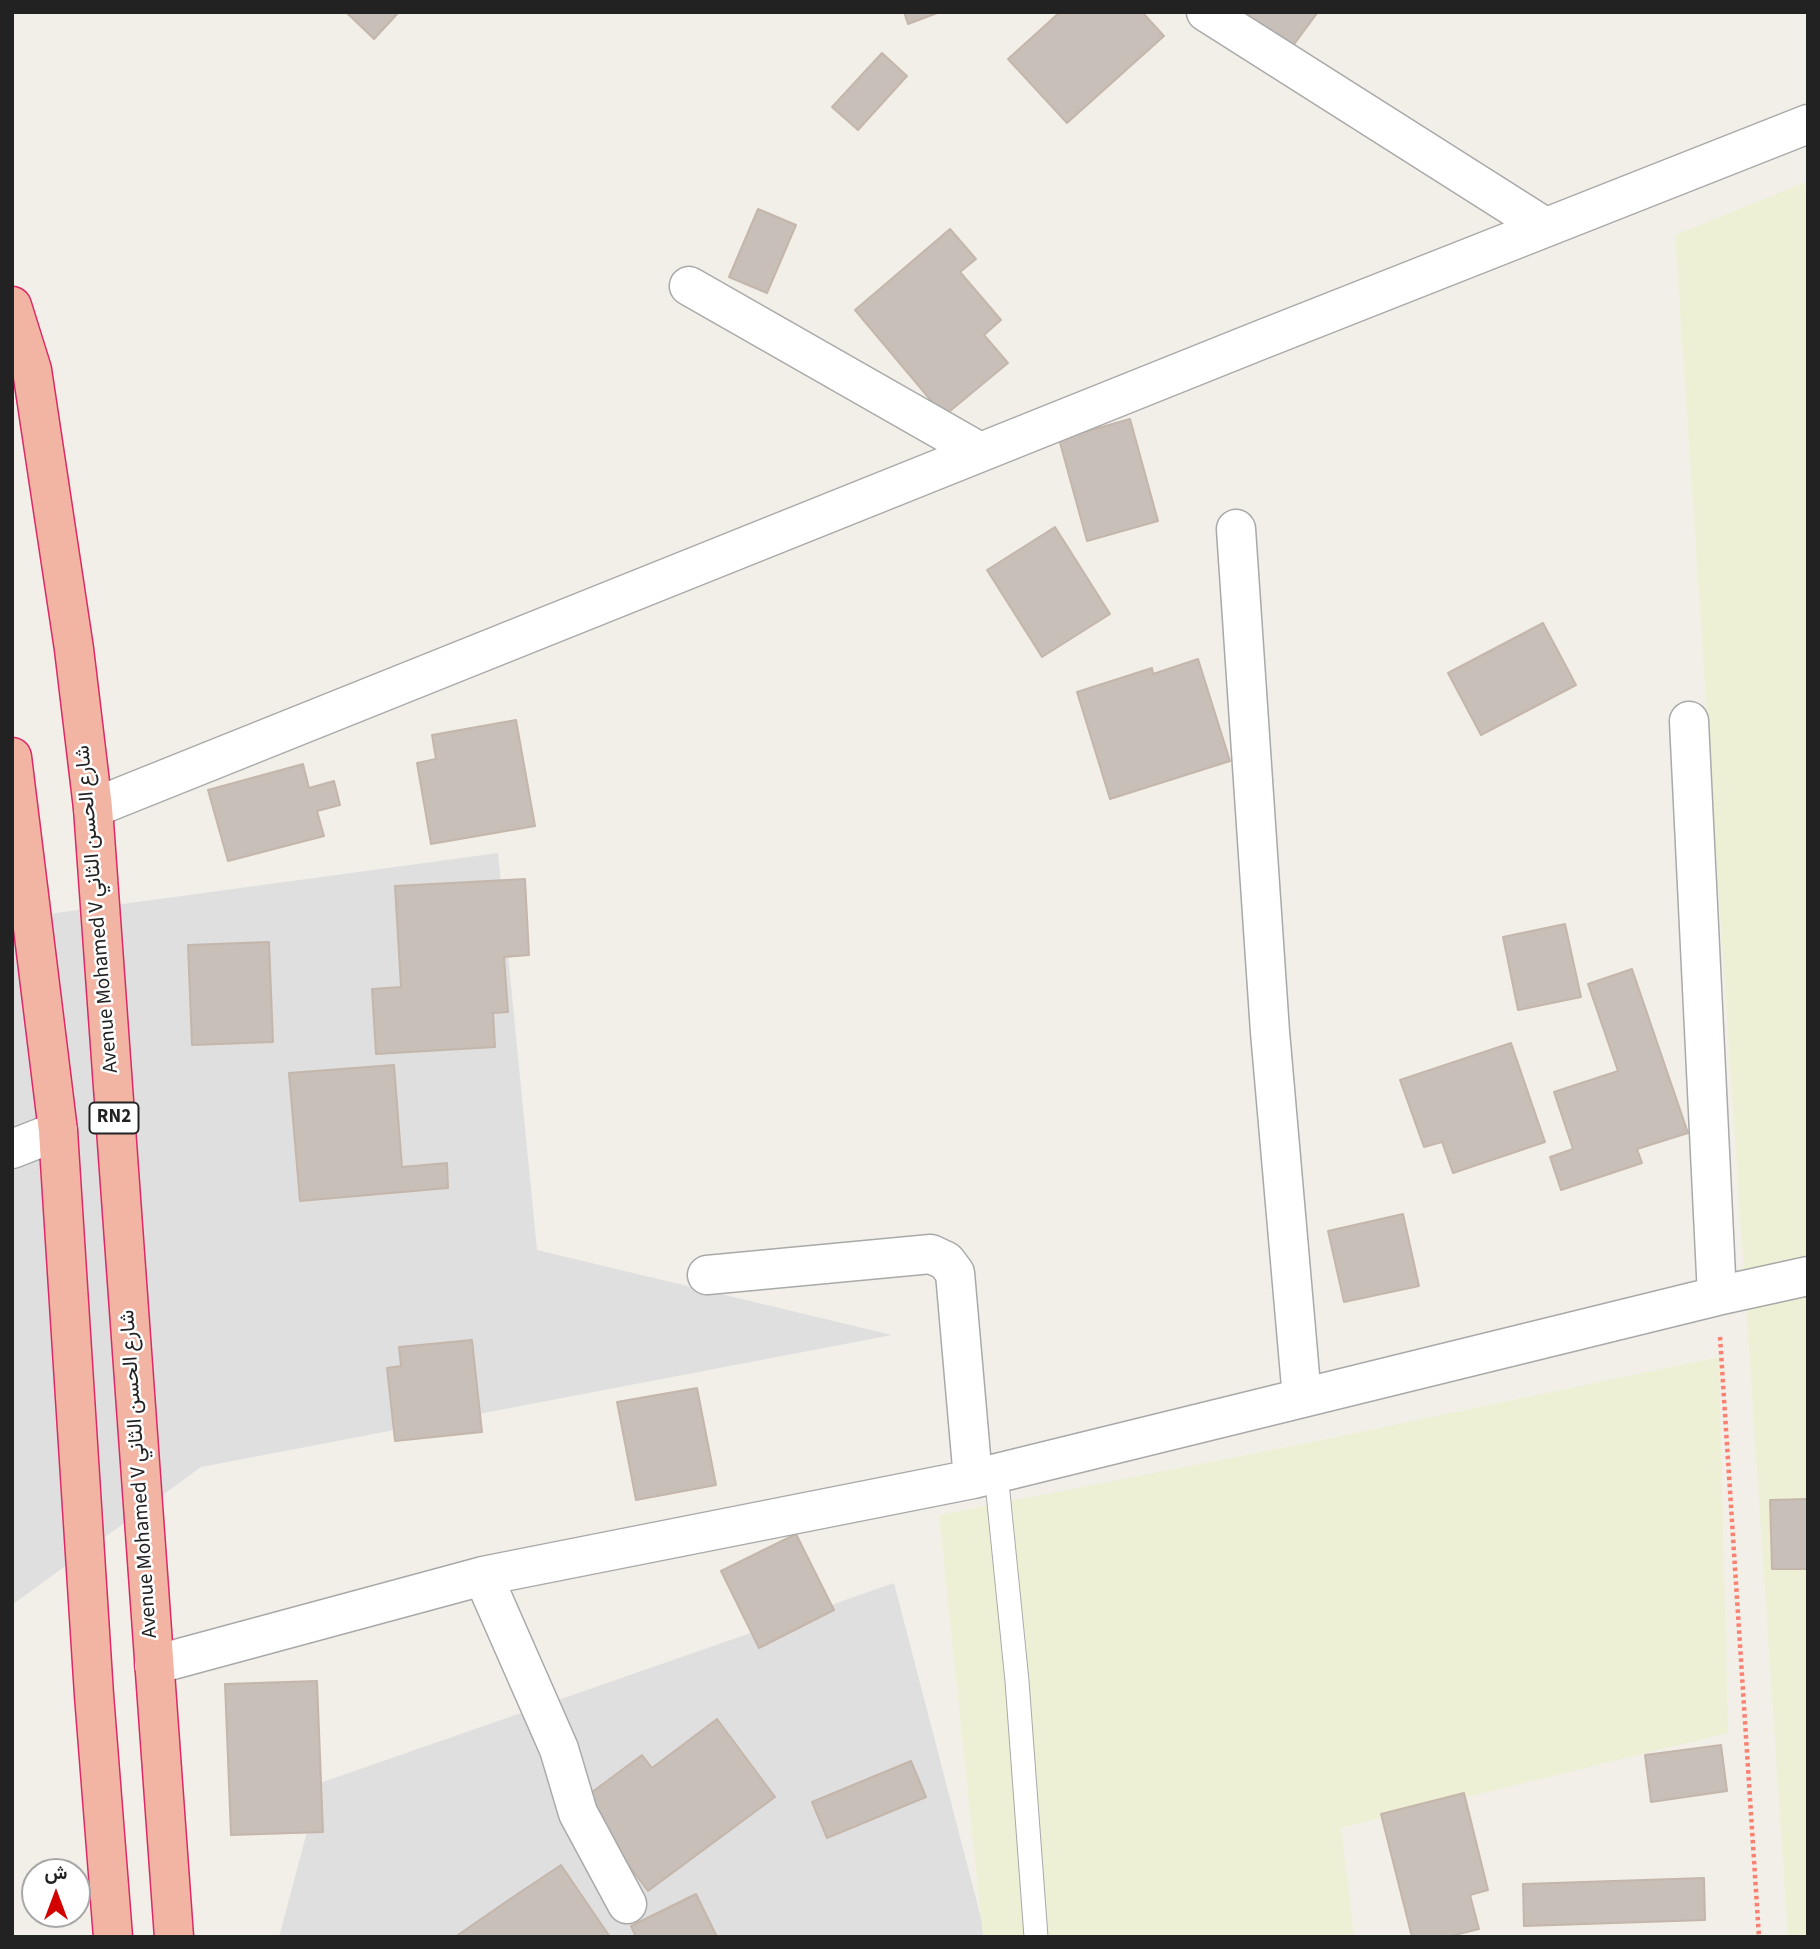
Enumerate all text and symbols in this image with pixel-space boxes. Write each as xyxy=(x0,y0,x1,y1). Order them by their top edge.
street label: Avenue Mohamed V شارع الحسن الثاني xyxy=(71,744,125,1074)
road number: RN2 xyxy=(90,1102,138,1134)
street label: Avenue Mohamed V شارع الحسن الثاني xyxy=(116,1309,164,1639)
north arrow xyxy=(21,1858,91,1928)
text: ش xyxy=(45,1860,67,1887)

